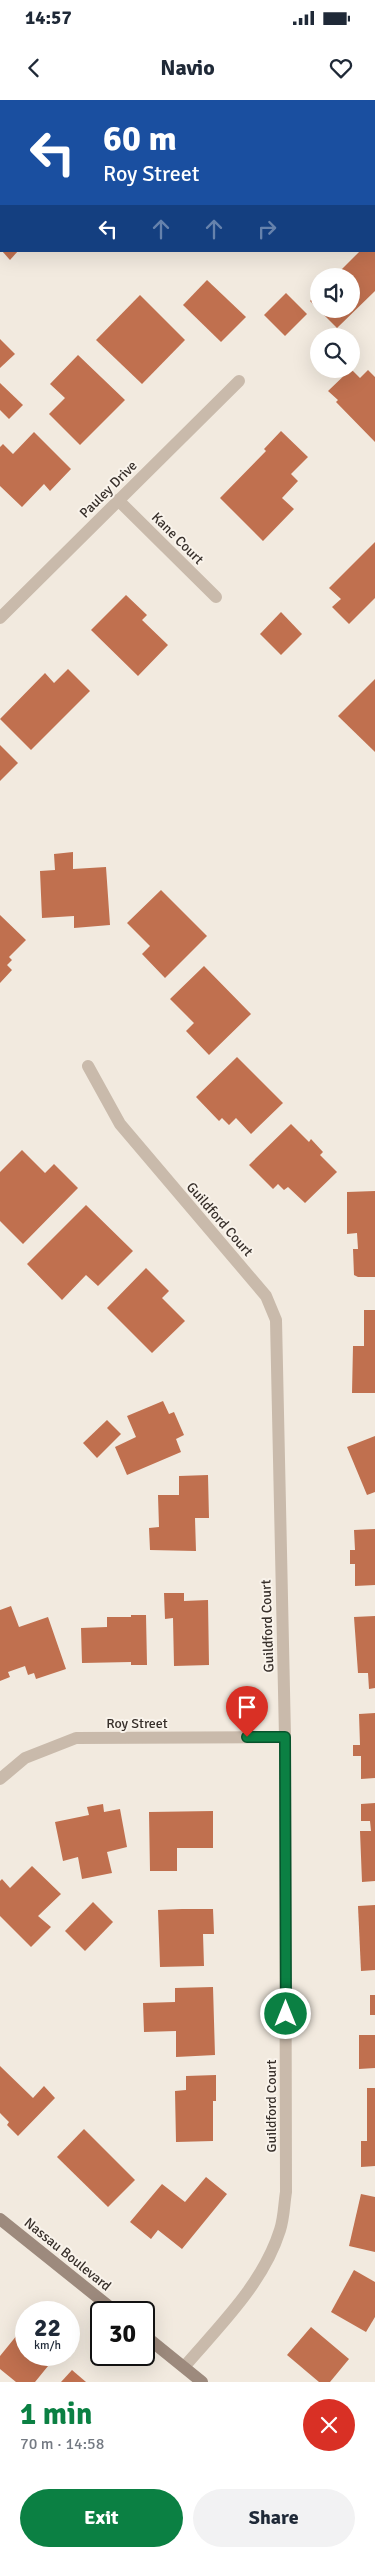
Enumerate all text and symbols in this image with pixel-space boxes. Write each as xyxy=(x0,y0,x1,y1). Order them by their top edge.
text: 14:57 xyxy=(25,6,72,30)
icon: back xyxy=(20,54,48,82)
text: Navio xyxy=(160,54,215,81)
icon: heart xyxy=(327,54,355,82)
text: 60 m xyxy=(103,117,177,160)
icon: left xyxy=(20,120,85,185)
text: Roy Street xyxy=(103,160,199,187)
icon: left xyxy=(94,215,122,243)
icon: ahead xyxy=(147,215,175,243)
icon: ahead xyxy=(200,215,228,243)
icon: right xyxy=(253,215,281,243)
map controls xyxy=(310,268,360,378)
button: sound xyxy=(310,268,360,318)
button: search xyxy=(310,328,360,378)
street label: Pauley Drive xyxy=(76,457,141,522)
street label: Kane Court xyxy=(148,509,207,568)
street label: Guildford Court xyxy=(183,1179,257,1260)
street label: Guildford Court xyxy=(257,1579,278,1673)
pin xyxy=(226,1686,268,1737)
icon: arrive xyxy=(233,1693,261,1721)
street label: Roy Street xyxy=(106,1715,168,1732)
position arrow xyxy=(259,1987,311,2039)
street label: Guildford Court xyxy=(263,2059,280,2152)
street label: Nassau Boulevard xyxy=(21,2214,115,2295)
speed limit sign: 30 xyxy=(90,2301,155,2366)
text: 22 xyxy=(34,2312,61,2343)
text: km/h xyxy=(34,2338,61,2353)
text: 1 min xyxy=(20,2396,92,2433)
button: close xyxy=(303,2399,355,2451)
text: 70 m · 14:58 xyxy=(20,2434,104,2454)
button: Exit xyxy=(20,2489,183,2547)
button: Share xyxy=(193,2489,355,2547)

